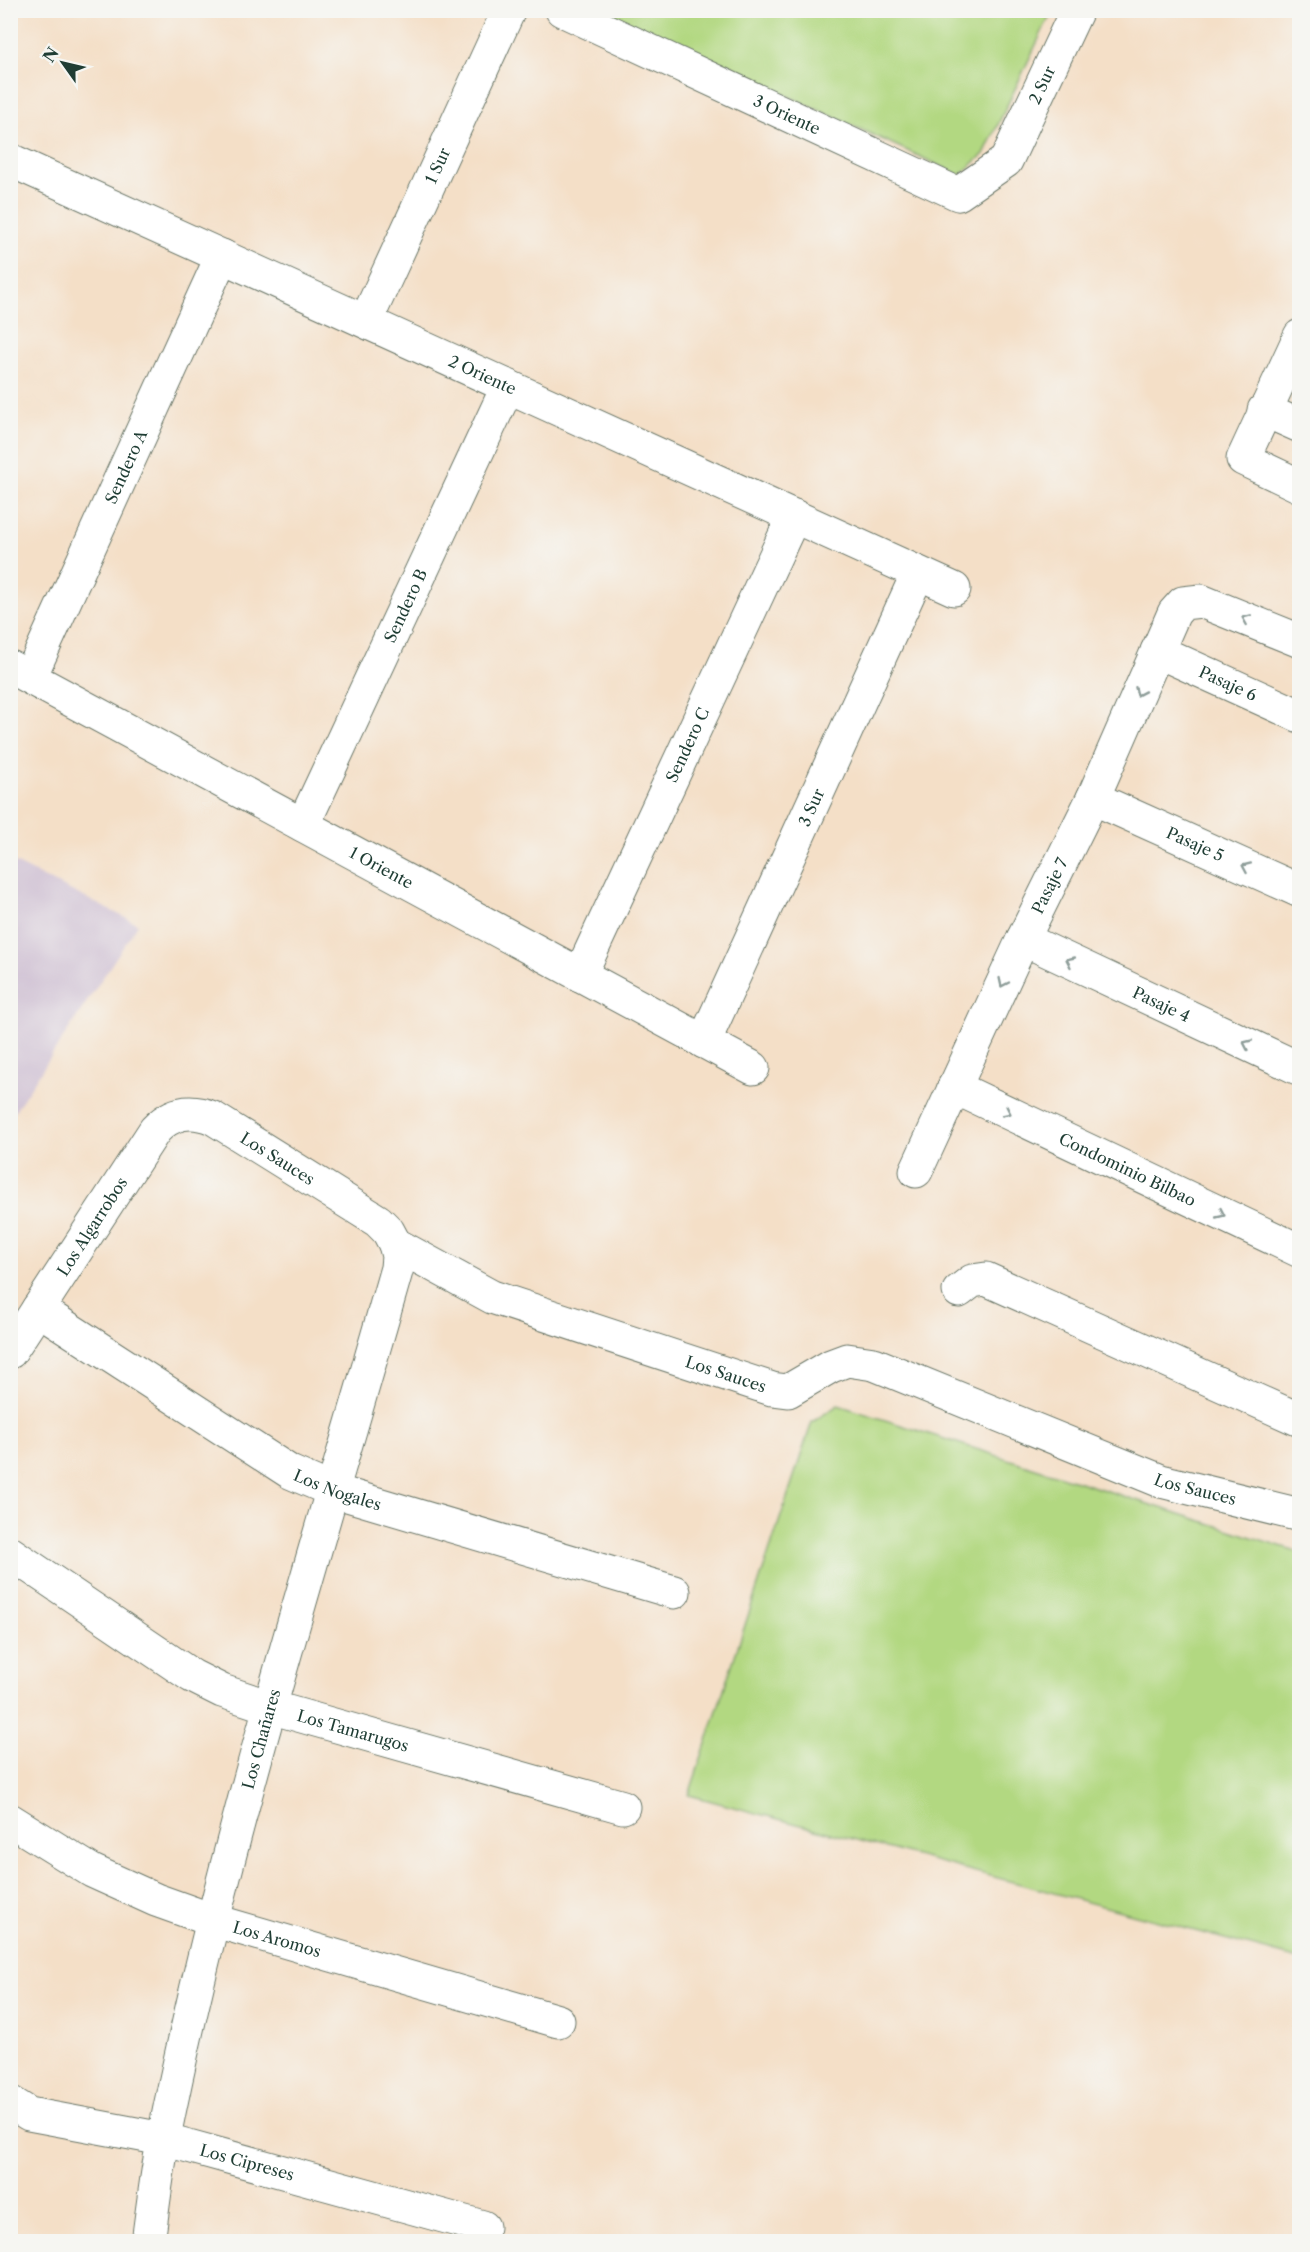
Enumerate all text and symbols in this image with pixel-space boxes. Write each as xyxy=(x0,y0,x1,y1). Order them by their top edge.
north arrow xyxy=(33,33,93,93)
text: N xyxy=(38,43,63,66)
street label: 2 Sur xyxy=(1024,62,1059,107)
street label: 3 Oriente xyxy=(750,90,824,139)
street label: 1 Sur xyxy=(421,144,454,187)
street label: 2 Oriente xyxy=(446,351,519,399)
street label: Sendero A xyxy=(100,426,152,507)
street label: Sendero B xyxy=(380,566,431,646)
one-way arrow xyxy=(1241,614,1252,626)
street label: Pasaje 6 xyxy=(1196,661,1260,705)
one-way arrow xyxy=(1134,686,1146,697)
street label: Sendero C xyxy=(661,704,713,785)
street label: 3 Sur xyxy=(794,785,828,829)
street label: Pasaje 5 xyxy=(1163,822,1227,865)
street label: 1 Oriente xyxy=(346,842,417,893)
street label: Pasaje 7 xyxy=(1027,854,1072,917)
one-way arrow xyxy=(1242,863,1253,875)
one-way arrow xyxy=(1065,957,1076,969)
one-way arrow xyxy=(998,976,1010,987)
street label: Pasaje 4 xyxy=(1130,982,1193,1026)
one-way arrow xyxy=(1242,1040,1253,1052)
one-way arrow xyxy=(1001,1105,1012,1117)
street label: Los Sauces xyxy=(237,1128,318,1189)
street label: Condominio Bilbao xyxy=(1056,1128,1199,1210)
street label: Los Algarrobos xyxy=(53,1173,132,1280)
one-way arrow xyxy=(1215,1206,1226,1218)
street label: Los Sauces xyxy=(683,1351,769,1396)
street label: Los Nogales xyxy=(291,1465,384,1514)
street label: Los Sauces xyxy=(1151,1469,1238,1509)
street label: Los Chañares xyxy=(238,1687,284,1791)
street label: Los Tamarugos xyxy=(295,1705,411,1756)
street label: Los Aromos xyxy=(231,1917,323,1961)
street label: Los Cipreses xyxy=(198,2140,297,2185)

